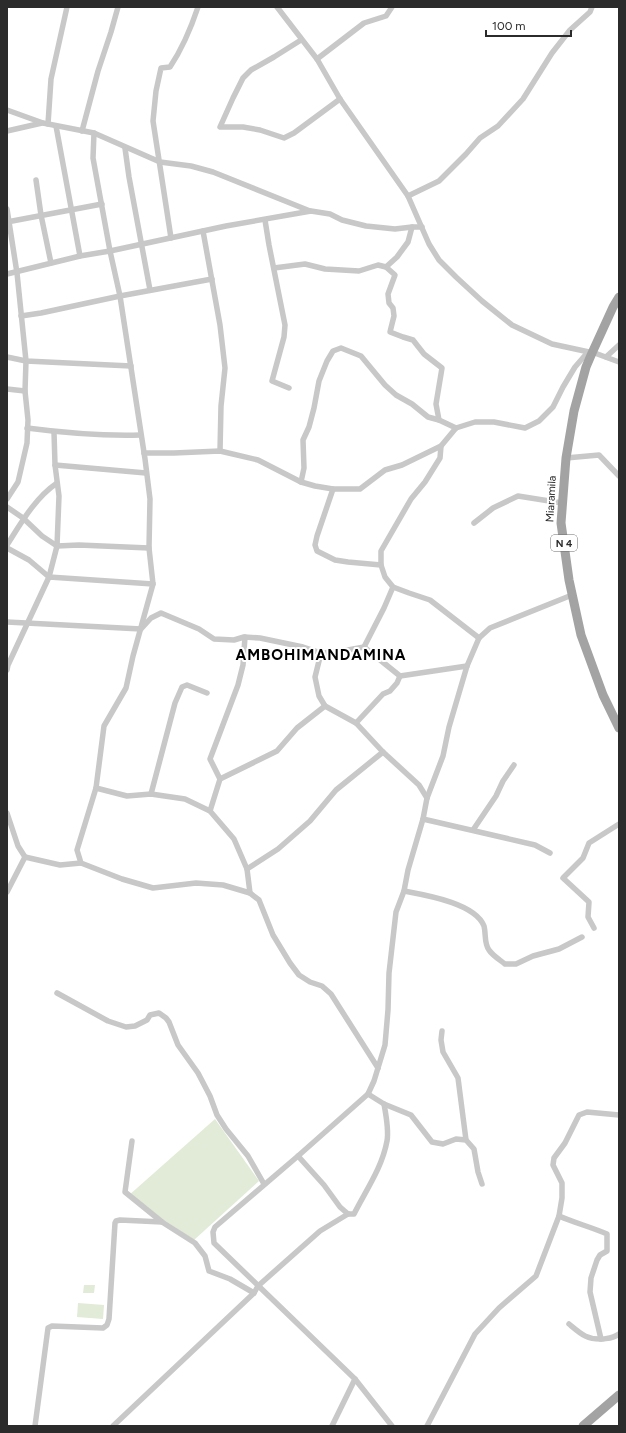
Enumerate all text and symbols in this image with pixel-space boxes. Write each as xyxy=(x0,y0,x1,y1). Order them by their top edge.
scale bar xyxy=(486,12,571,38)
text: 100 m xyxy=(492,19,526,33)
street label: Miaramila xyxy=(543,475,559,523)
road number: N 4 xyxy=(551,535,577,551)
district label: AMBOHIMANDAMINA xyxy=(235,646,407,664)

